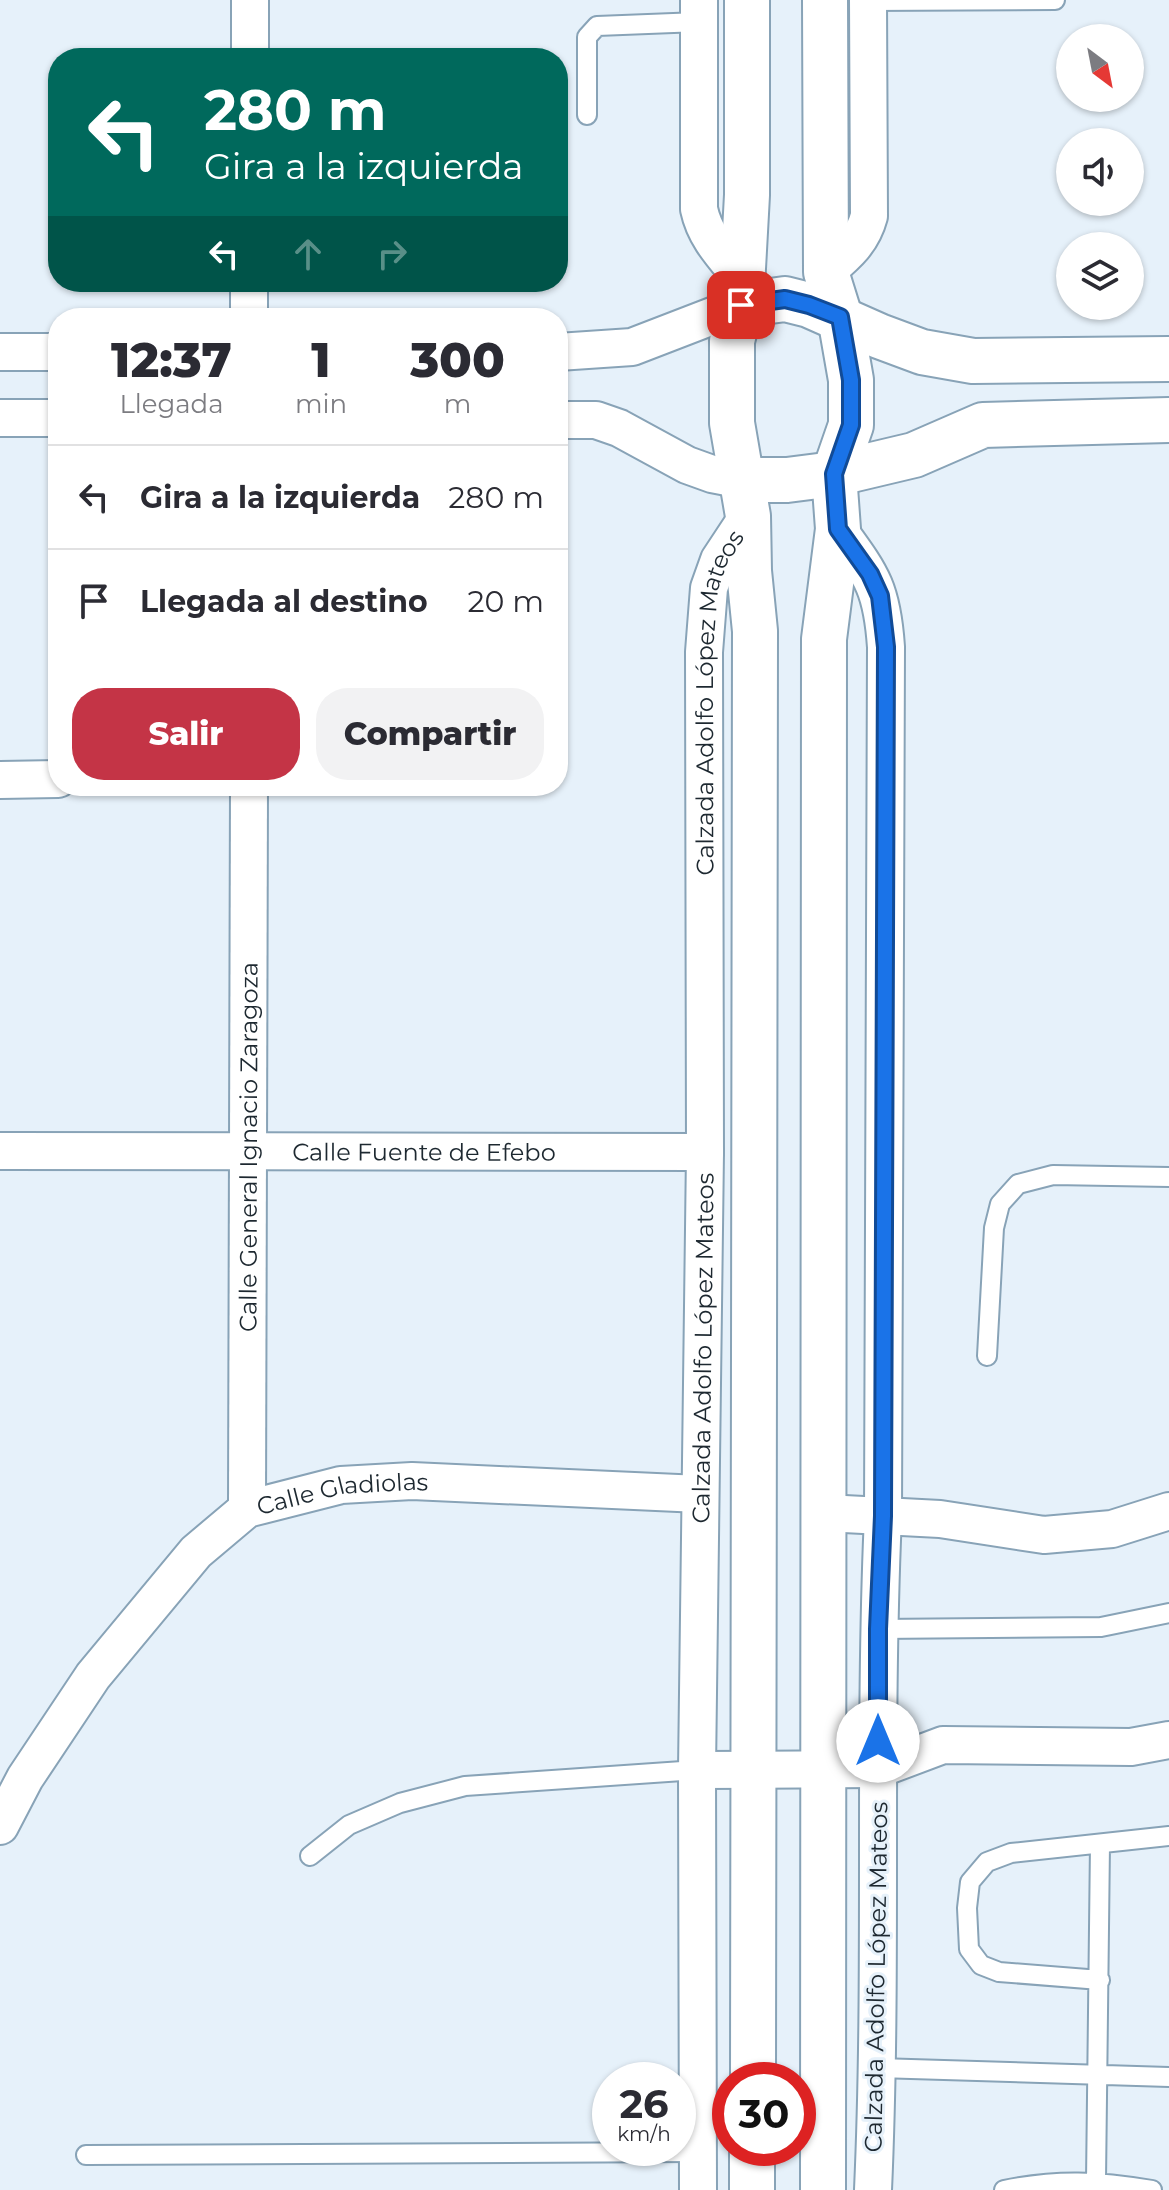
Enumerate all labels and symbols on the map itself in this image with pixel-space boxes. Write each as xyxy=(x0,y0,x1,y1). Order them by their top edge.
north arrow xyxy=(1056,24,1144,112)
pin xyxy=(707,271,775,339)
street label: Calzada Adolfo López Mateos xyxy=(689,524,749,875)
street label: Calle General Ignacio Zaragoza xyxy=(233,962,263,1332)
street label: Calle Fuente de Efebo xyxy=(292,1137,556,1166)
street label: Calzada Adolfo López Mateos xyxy=(686,1172,719,1524)
street label: Calle Gladiolas xyxy=(253,1466,429,1520)
position arrow xyxy=(836,1699,920,1783)
street label: Calzada Adolfo López Mateos xyxy=(858,1802,894,2152)
speed limit sign: 30 xyxy=(712,2062,816,2166)

